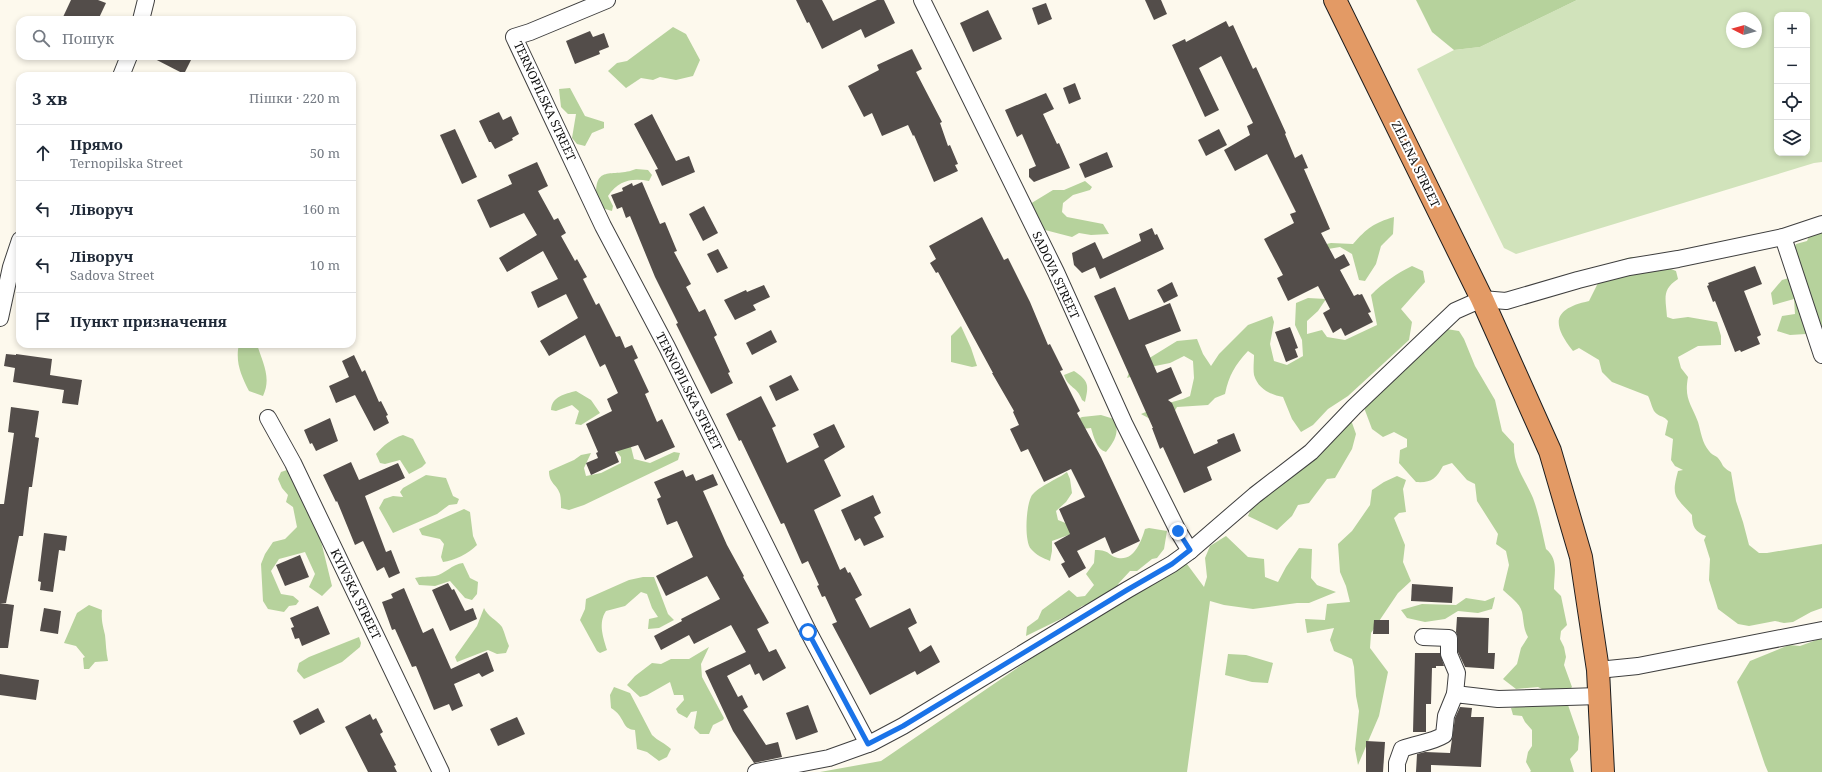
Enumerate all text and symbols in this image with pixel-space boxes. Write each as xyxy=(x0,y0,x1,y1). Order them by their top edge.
north arrow xyxy=(1726,12,1762,48)
map controls xyxy=(1774,12,1810,156)
button: + xyxy=(1774,12,1810,48)
search box xyxy=(16,16,356,60)
icon: search xyxy=(30,27,52,49)
text: Пошук xyxy=(62,28,114,48)
street label: TERNOPILSKA STREET xyxy=(510,38,580,164)
button: − xyxy=(1774,48,1810,84)
button: locate xyxy=(1774,84,1810,120)
text: 3 хв xyxy=(32,87,67,110)
text: Пішки · 220 m xyxy=(249,89,340,107)
street label: ZELENA STREET xyxy=(1388,118,1445,211)
button: layers xyxy=(1774,120,1810,156)
text: Прямо xyxy=(70,134,123,154)
icon: ahead xyxy=(32,142,54,164)
text: 50 m xyxy=(310,144,340,162)
text: Ternopilska Street xyxy=(70,154,183,172)
icon: left xyxy=(32,198,54,220)
text: Ліворуч xyxy=(70,199,133,219)
text: 160 m xyxy=(303,200,340,218)
street label: SADOVA STREET xyxy=(1028,228,1084,322)
text: Ліворуч xyxy=(70,246,133,266)
icon: left xyxy=(32,254,54,276)
text: 10 m xyxy=(310,256,340,274)
text: Sadova Street xyxy=(70,266,154,284)
icon: arrive xyxy=(32,310,54,332)
text: Пункт призначення xyxy=(70,311,227,331)
street label: TERNOPILSKA STREET xyxy=(652,329,726,453)
route end xyxy=(1169,522,1187,540)
street label: KYIVSKA STREET xyxy=(327,546,386,643)
route start xyxy=(799,623,817,641)

